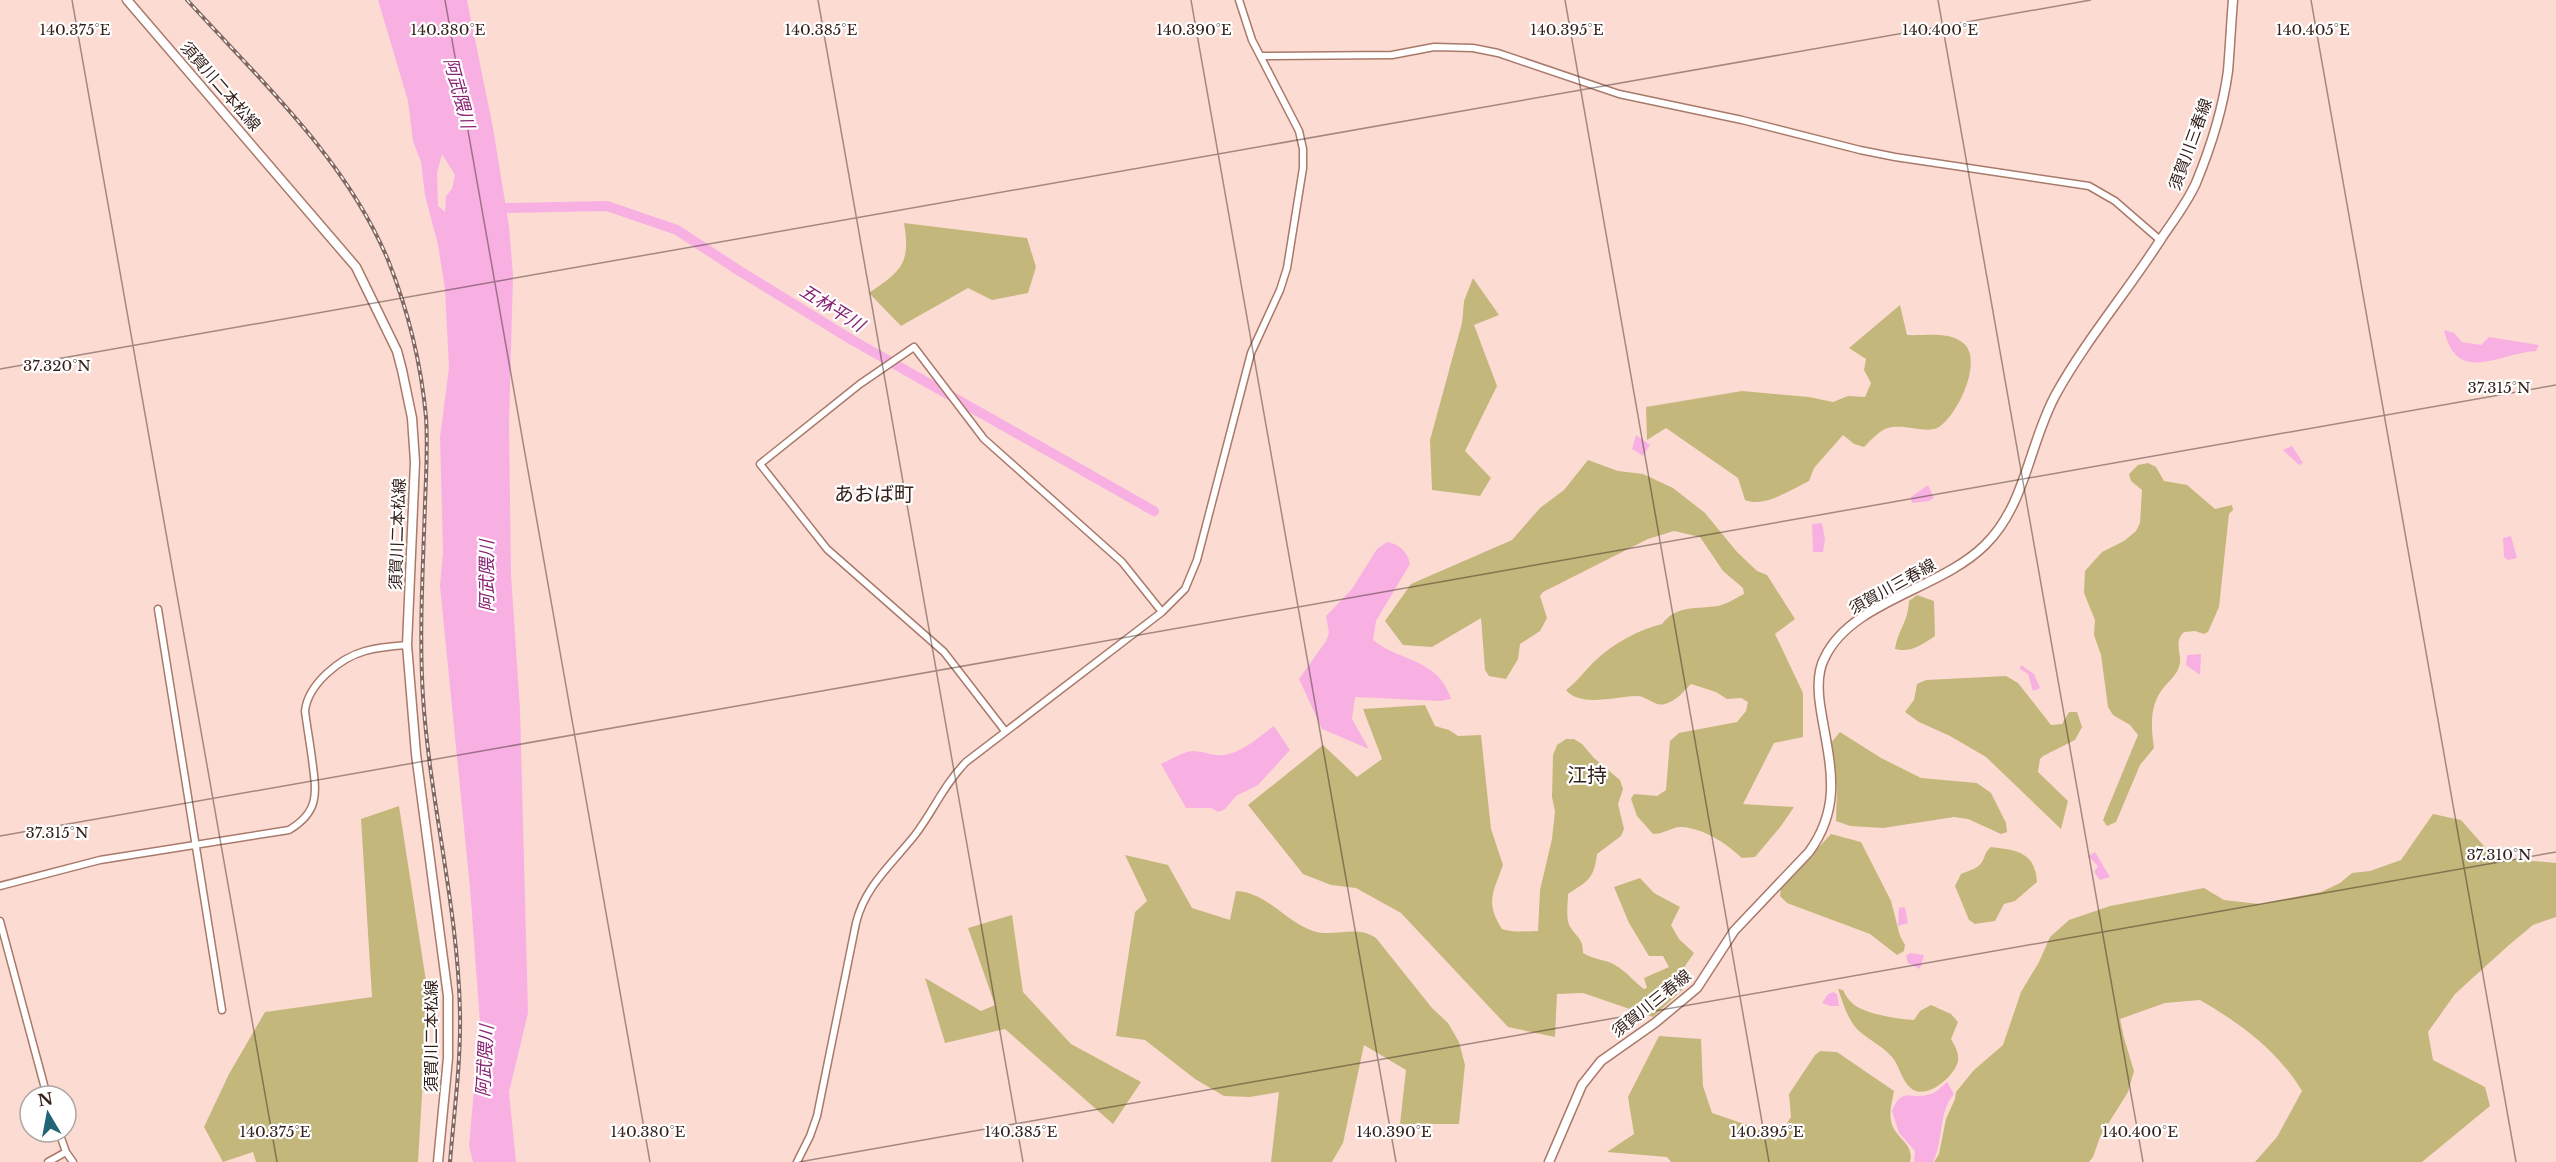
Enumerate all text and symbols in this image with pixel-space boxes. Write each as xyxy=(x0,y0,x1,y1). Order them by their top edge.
text: 140.375°E xyxy=(40,20,111,39)
text: 140.380°E xyxy=(411,20,486,39)
text: 140.385°E xyxy=(785,20,857,39)
text: 140.390°E xyxy=(1156,20,1232,39)
text: 140.395°E xyxy=(1530,20,1604,39)
text: 140.400°E xyxy=(1902,20,1978,39)
text: 140.405°E xyxy=(2276,20,2350,39)
street label: 須賀川二本松線 xyxy=(177,37,265,135)
water label: 阿武隈川 xyxy=(439,55,479,133)
street label: 須賀川三春線 xyxy=(2164,95,2216,193)
water label: 五林平川 xyxy=(796,280,870,337)
text: 37.320°N xyxy=(23,356,91,375)
text: 37.315°N xyxy=(2467,378,2531,397)
street label: 須賀川二本松線 xyxy=(385,478,409,590)
district label: あおば町 xyxy=(834,482,914,506)
water label: 阿武隈川 xyxy=(476,538,498,612)
street label: 須賀川三春線 xyxy=(1845,554,1939,618)
district label: 江持 xyxy=(1567,763,1607,787)
text: 37.315°N xyxy=(25,823,89,842)
text: 37.310°N xyxy=(2466,845,2532,864)
street label: 須賀川三春線 xyxy=(1607,965,1695,1041)
street label: 須賀川二本松線 xyxy=(421,980,441,1092)
water label: 阿武隈川 xyxy=(472,1022,498,1098)
north arrow xyxy=(18,1084,78,1144)
text: N xyxy=(36,1088,55,1110)
text: 140.375°E xyxy=(240,1122,311,1141)
text: 140.380°E xyxy=(611,1122,686,1141)
text: 140.385°E xyxy=(985,1122,1057,1141)
text: 140.390°E xyxy=(1356,1122,1432,1141)
text: 140.395°E xyxy=(1730,1122,1804,1141)
text: 140.400°E xyxy=(2102,1122,2178,1141)

